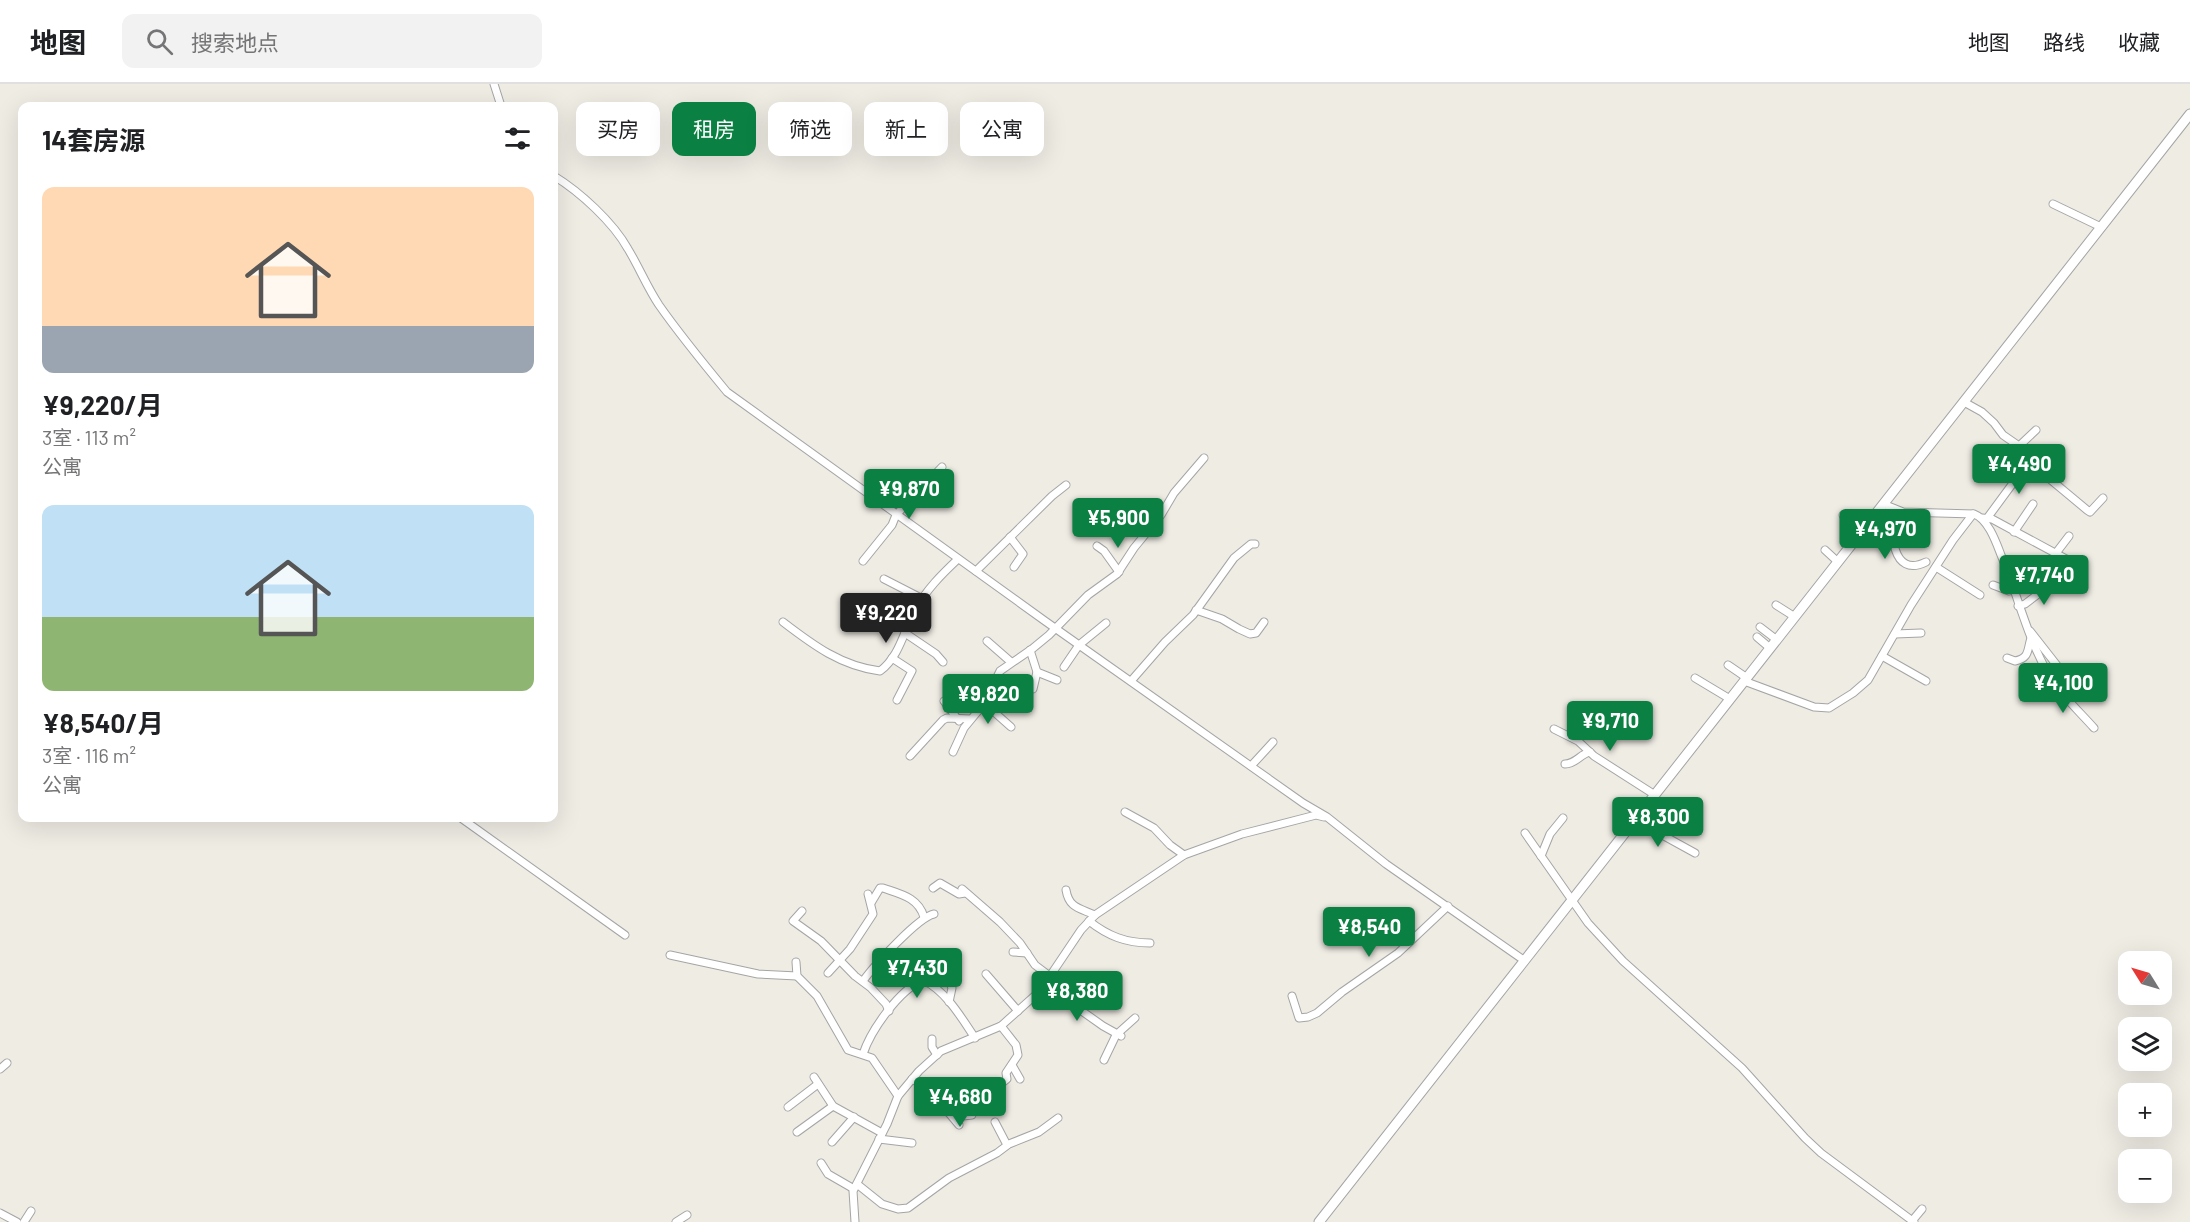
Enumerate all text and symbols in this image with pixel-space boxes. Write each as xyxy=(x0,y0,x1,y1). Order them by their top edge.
search box xyxy=(122,14,542,68)
text: 地图 xyxy=(30,25,86,59)
icon: search xyxy=(143,25,176,58)
text: 搜索地点 xyxy=(191,29,279,55)
text: 地图 xyxy=(1968,29,2010,54)
text: 路线 xyxy=(2043,29,2085,54)
text: 收藏 xyxy=(2118,29,2160,54)
chip: 买房 xyxy=(576,102,660,156)
chip: 租房 xyxy=(672,102,756,156)
chip: 筛选 xyxy=(768,102,852,156)
chip: 新上 xyxy=(864,102,948,156)
chip: 公寓 xyxy=(960,102,1044,156)
icon: filters xyxy=(501,122,534,155)
text: 14套房源 xyxy=(42,124,145,155)
icon: home xyxy=(234,226,342,334)
text: ¥9,220/月 xyxy=(42,389,163,420)
text: 3室 · 113 m² xyxy=(42,425,136,449)
pin: ¥4,490 xyxy=(1970,444,2068,495)
text: ¥4,490 xyxy=(1986,451,2052,475)
text: 公寓 xyxy=(42,454,82,478)
pin: ¥9,870 xyxy=(860,469,958,520)
text: ¥9,870 xyxy=(878,476,940,500)
pin: ¥5,900 xyxy=(1069,498,1167,549)
text: ¥5,900 xyxy=(1086,505,1150,529)
pin: ¥4,970 xyxy=(1836,509,1934,560)
text: ¥4,970 xyxy=(1853,516,1917,540)
icon: home xyxy=(234,544,342,652)
pin: ¥7,740 xyxy=(1995,555,2093,606)
text: ¥7,740 xyxy=(2013,562,2075,586)
pin: ¥9,220 xyxy=(837,593,935,644)
text: ¥9,220 xyxy=(854,600,918,624)
pin: ¥4,100 xyxy=(2014,663,2112,714)
text: ¥4,100 xyxy=(2033,670,2094,694)
pin: ¥9,820 xyxy=(939,674,1037,725)
text: ¥9,820 xyxy=(956,681,1020,705)
pin: ¥9,710 xyxy=(1561,701,1659,752)
text: ¥8,540/月 xyxy=(42,707,164,738)
text: ¥9,710 xyxy=(1581,708,1639,732)
text: 3室 · 116 m² xyxy=(42,743,136,767)
text: 公寓 xyxy=(42,772,82,796)
pin: ¥8,300 xyxy=(1609,797,1707,848)
text: ¥8,300 xyxy=(1626,804,1690,828)
pin: ¥8,540 xyxy=(1320,907,1418,958)
text: ¥8,540 xyxy=(1337,914,1401,938)
pin: ¥7,430 xyxy=(868,948,966,999)
north arrow xyxy=(2118,951,2172,1005)
map controls xyxy=(2118,951,2172,1203)
text: ¥7,430 xyxy=(886,955,948,979)
pin: ¥8,380 xyxy=(1028,971,1126,1022)
text: ¥8,380 xyxy=(1046,978,1108,1002)
button: layers xyxy=(2118,1017,2172,1071)
pin: ¥4,680 xyxy=(911,1077,1009,1128)
button: + xyxy=(2118,1083,2172,1137)
text: ¥4,680 xyxy=(928,1084,992,1108)
button: − xyxy=(2118,1149,2172,1203)

